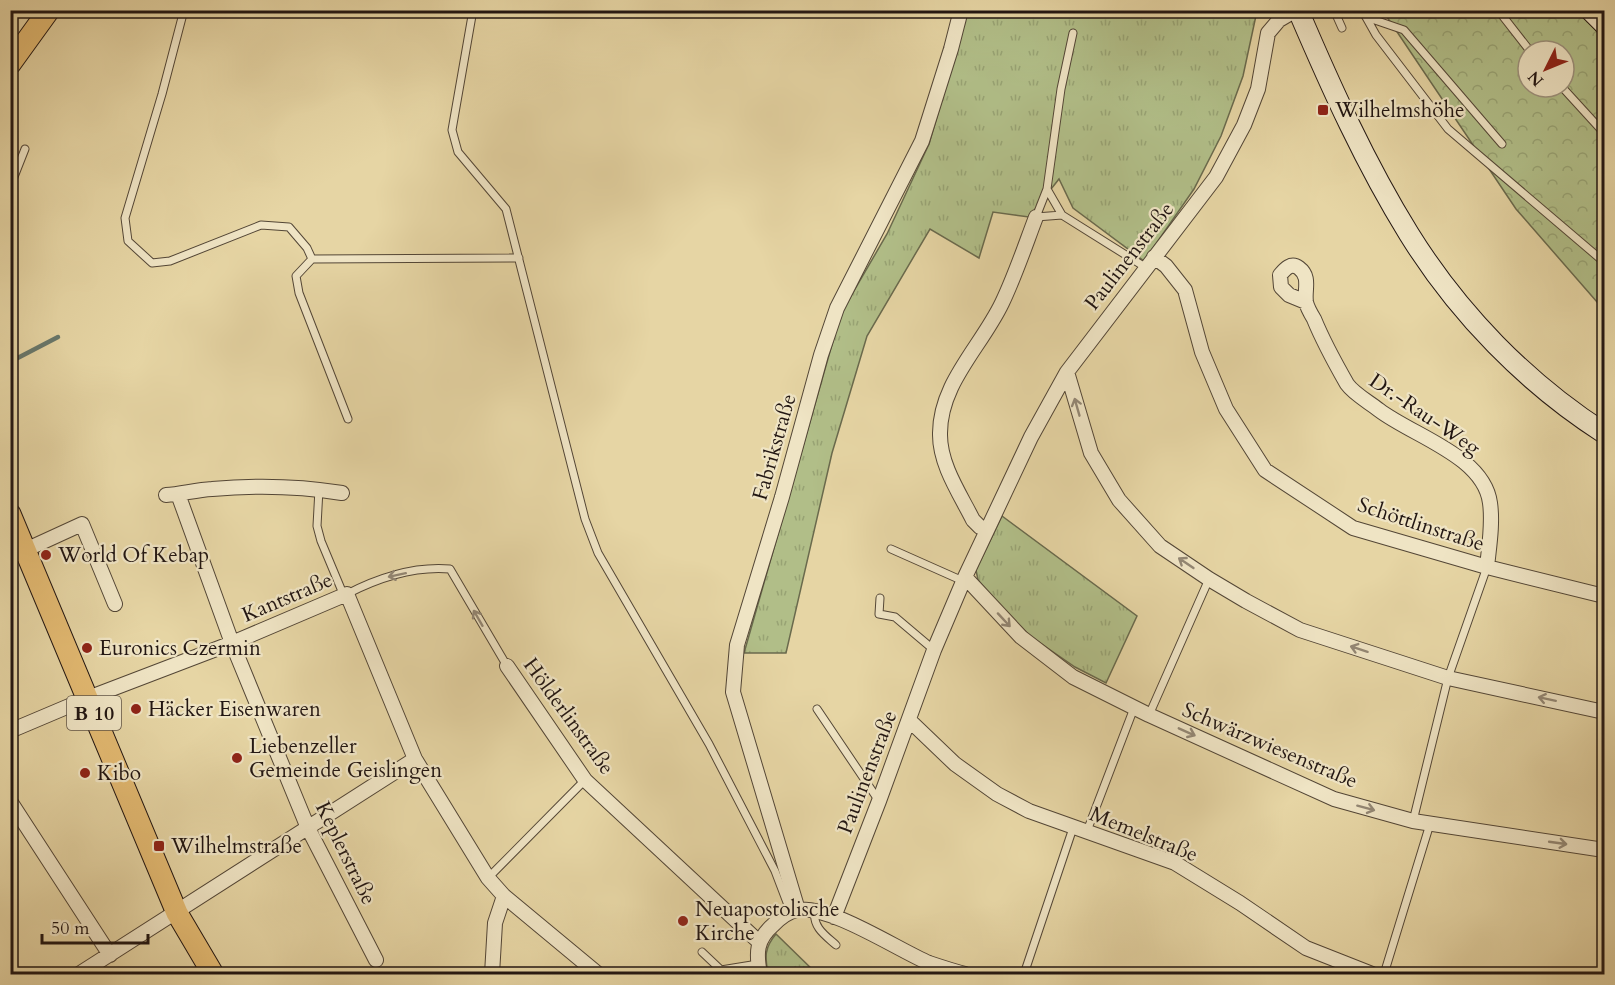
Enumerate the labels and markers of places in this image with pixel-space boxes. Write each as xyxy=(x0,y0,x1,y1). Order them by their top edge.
place label: Wilhelmshöhe xyxy=(1334,96,1465,125)
marker: Wilhelmshöhe xyxy=(1316,103,1330,117)
place label: World Of Kebap xyxy=(57,541,209,570)
marker: World Of Kebap xyxy=(39,548,53,562)
place label: Euronics Czermin xyxy=(99,634,261,663)
marker: Euronics Czermin xyxy=(80,641,94,655)
place label: Häcker Eisenwaren xyxy=(148,695,321,724)
marker: Häcker Eisenwaren xyxy=(129,702,143,716)
place label: Liebenzeller Gemeinde Geislingen xyxy=(249,732,442,785)
marker: Liebenzeller Gemeinde Geislingen xyxy=(230,751,244,765)
place label: Kibo xyxy=(97,759,141,788)
marker: Kibo xyxy=(78,766,92,780)
place label: Wilhelmstraße xyxy=(170,832,302,861)
marker: Wilhelmstraße xyxy=(152,839,166,853)
place label: Neuapostolische Kirche xyxy=(695,895,840,948)
marker: Neuapostolische Kirche xyxy=(676,914,690,928)

